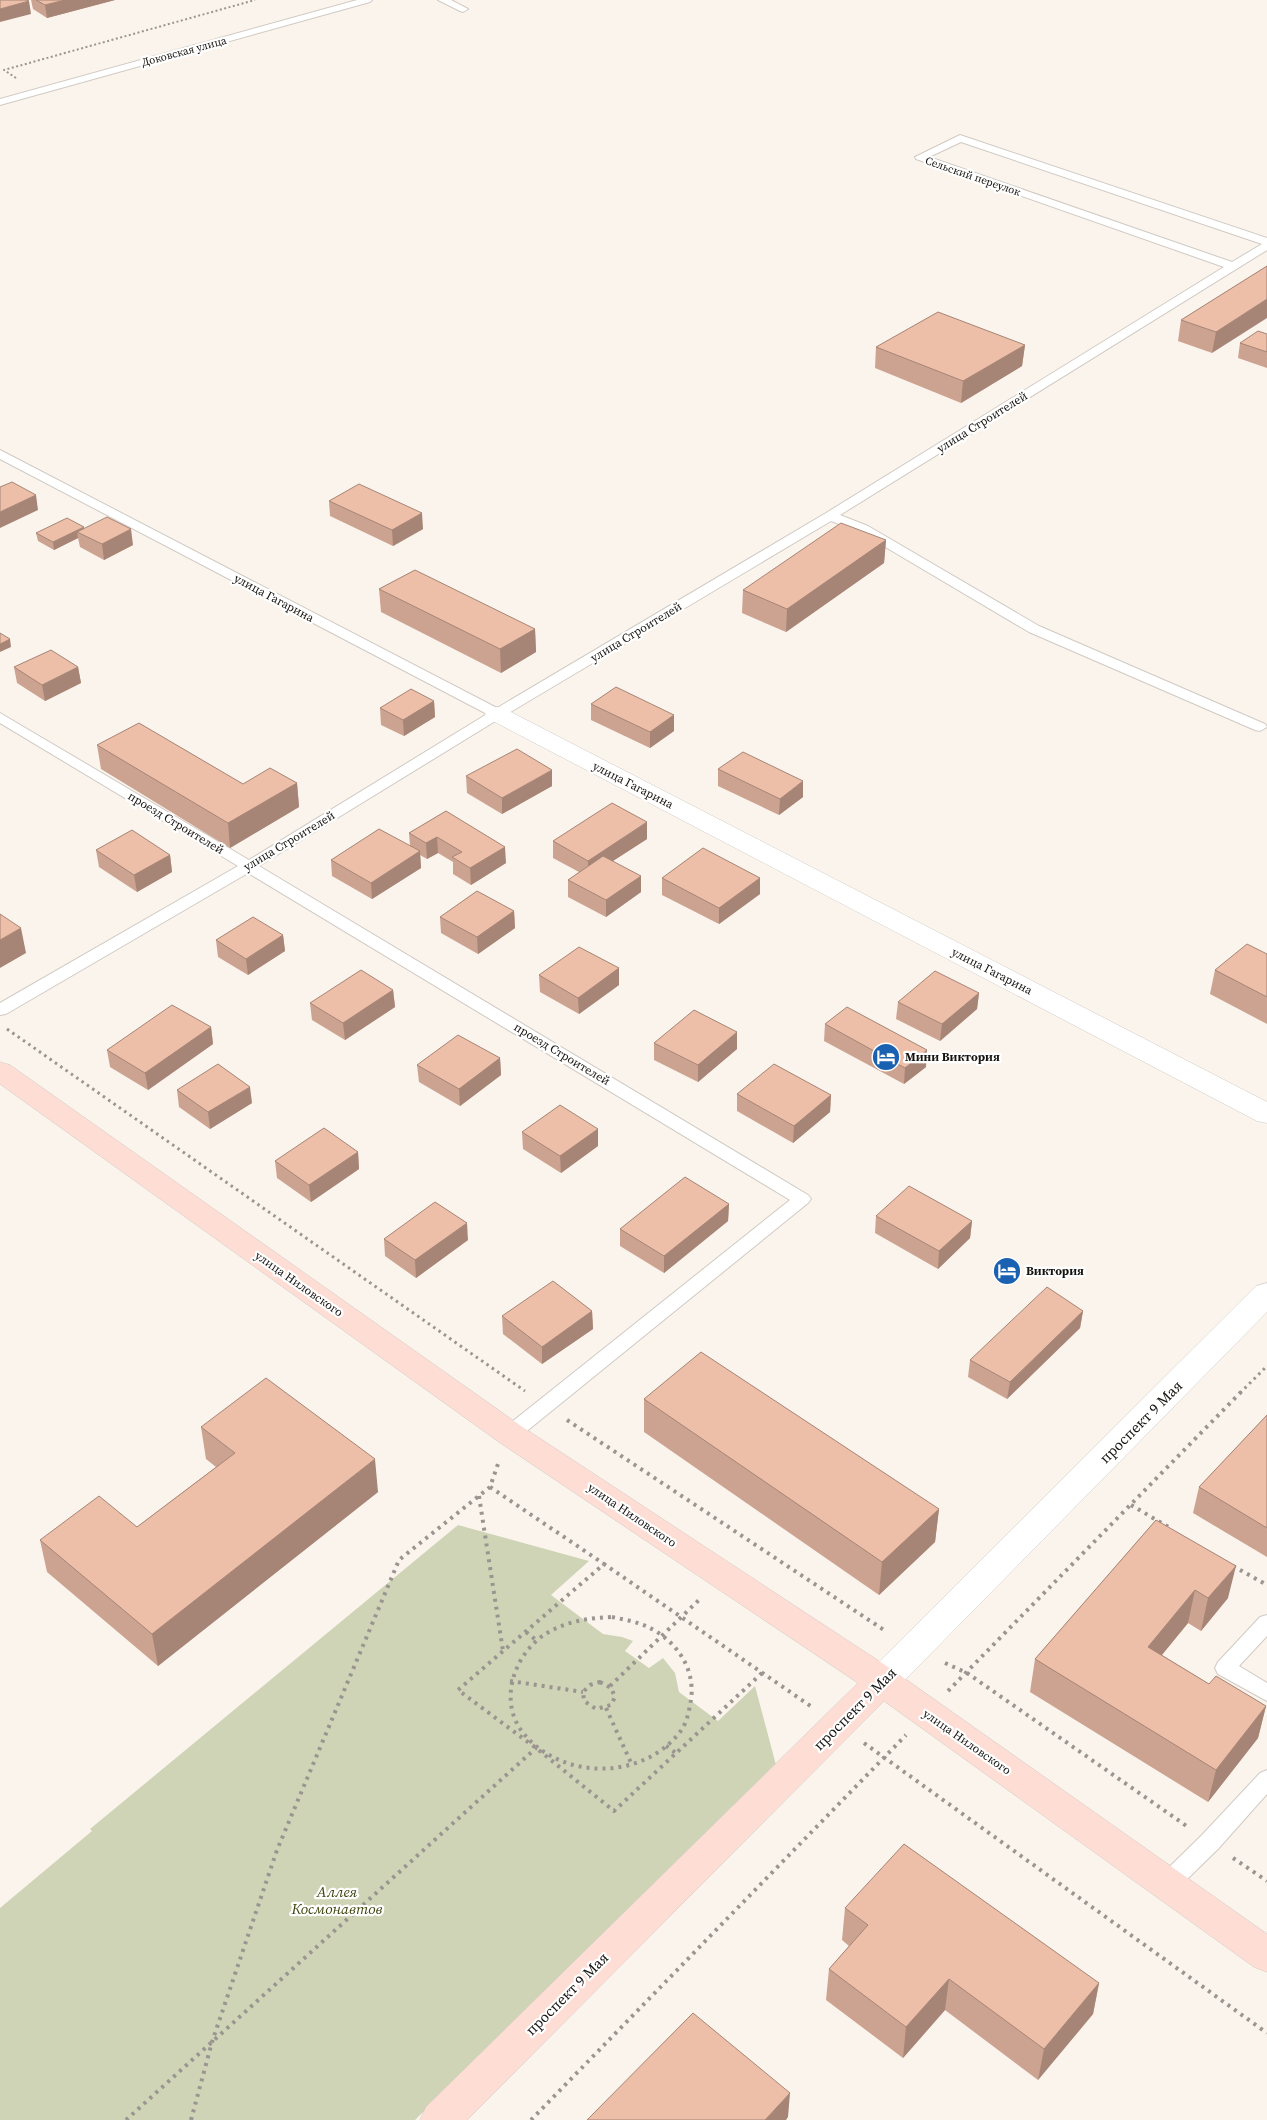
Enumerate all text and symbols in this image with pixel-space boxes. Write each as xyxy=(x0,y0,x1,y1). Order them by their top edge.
street label: Доковская улица xyxy=(140,33,229,70)
street label: Сельский переулок xyxy=(923,153,1023,200)
street label: улица Строителей xyxy=(934,388,1031,456)
street label: улица Гагарина xyxy=(231,570,318,626)
street label: улица Строителей xyxy=(587,598,685,666)
street label: улица Гагарина xyxy=(590,758,677,813)
street label: проезд Строителей xyxy=(125,788,227,858)
street label: улица Строителей xyxy=(240,807,338,875)
street label: улица Гагарина xyxy=(949,944,1036,999)
street label: проезд Строителей xyxy=(511,1019,613,1089)
hotel icon: Мини Виктория xyxy=(871,1042,901,1072)
place label: Мини Виктория xyxy=(905,1049,1000,1065)
street label: улица Ниловского xyxy=(252,1248,347,1321)
hotel icon: Виктория xyxy=(992,1256,1022,1286)
place label: Виктория xyxy=(1026,1263,1084,1279)
street label: проспект 9 Мая xyxy=(1094,1375,1187,1468)
street label: улица Ниловского xyxy=(584,1479,680,1551)
street label: проспект 9 Мая xyxy=(808,1662,901,1755)
street label: улица Ниловского xyxy=(920,1706,1015,1779)
park label: Аллея Космонавтов xyxy=(290,1881,383,1919)
street label: проспект 9 Мая xyxy=(520,1947,613,2040)

